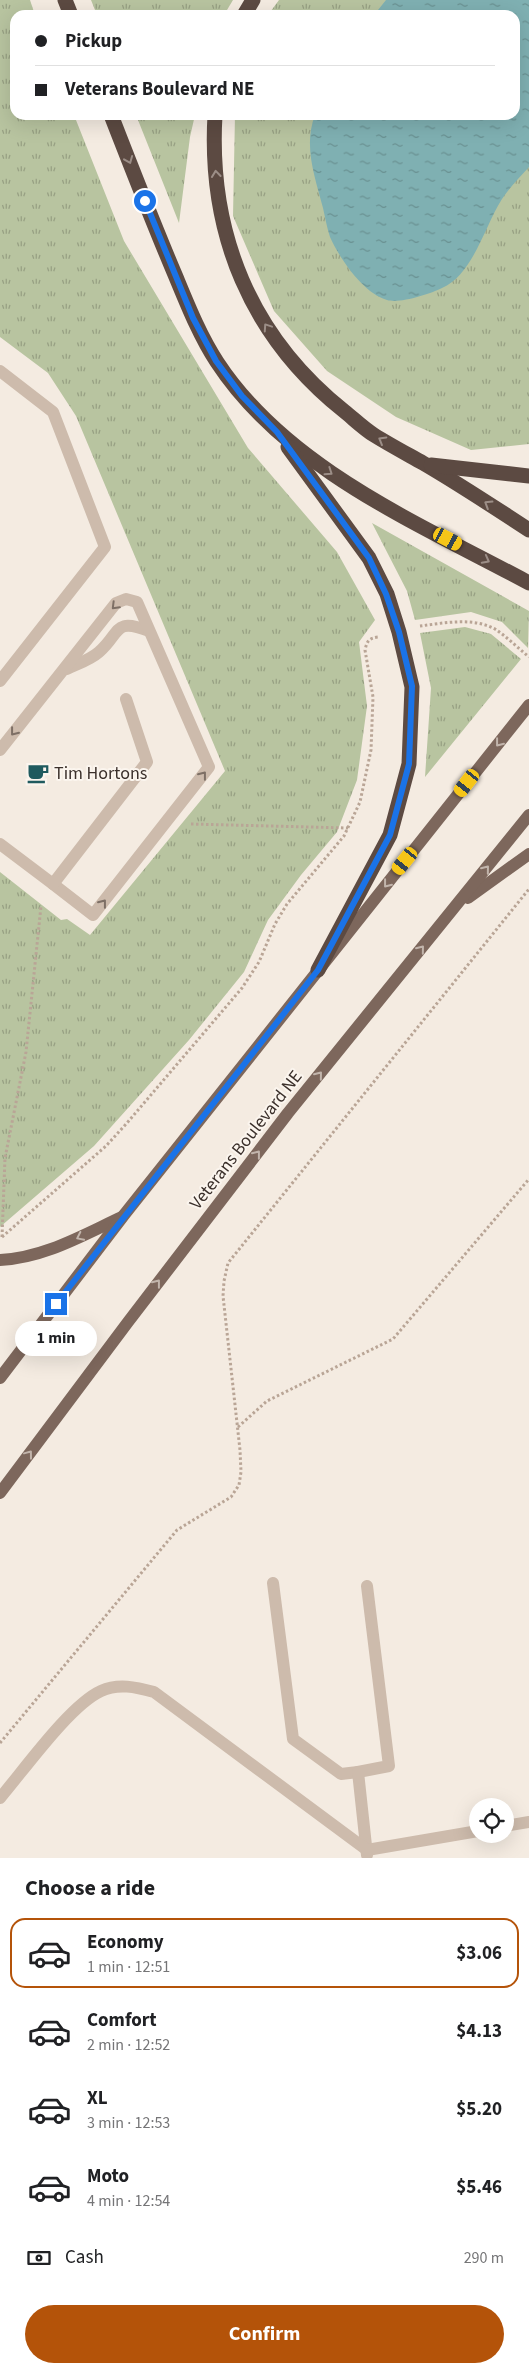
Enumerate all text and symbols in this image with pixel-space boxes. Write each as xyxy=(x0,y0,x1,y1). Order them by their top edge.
text: Pickup xyxy=(65,28,122,55)
text: Veterans Boulevard NE xyxy=(65,76,254,103)
one-way arrow xyxy=(122,155,133,164)
one-way arrow xyxy=(211,170,222,178)
route start xyxy=(134,190,156,212)
one-way arrow xyxy=(264,323,273,332)
one-way arrow xyxy=(378,436,387,446)
one-way arrow xyxy=(323,466,333,475)
one-way arrow xyxy=(484,500,493,510)
car xyxy=(431,525,464,553)
one-way arrow xyxy=(481,554,490,564)
one-way arrow xyxy=(112,600,121,609)
one-way arrow xyxy=(10,727,19,736)
one-way arrow xyxy=(496,737,504,746)
cafe icon: Tim Hortons xyxy=(25,760,51,786)
place label: Tim Hortons xyxy=(54,761,147,786)
car xyxy=(451,767,482,799)
one-way arrow xyxy=(197,771,206,781)
car xyxy=(389,845,420,877)
one-way arrow xyxy=(481,865,490,874)
one-way arrow xyxy=(384,878,392,887)
one-way arrow xyxy=(97,899,106,908)
one-way arrow xyxy=(416,946,424,955)
street label: Veterans Boulevard NE xyxy=(184,1065,308,1215)
one-way arrow xyxy=(314,1072,323,1081)
one-way arrow xyxy=(251,1151,259,1160)
one-way arrow xyxy=(76,1230,85,1241)
one-way arrow xyxy=(152,1280,160,1289)
route end xyxy=(45,1293,67,1315)
callout: 1 min xyxy=(15,1322,97,1356)
text: 1 min xyxy=(37,1327,75,1349)
one-way arrow xyxy=(23,1450,32,1460)
map controls xyxy=(469,1798,514,1843)
button: locate xyxy=(469,1798,514,1843)
text: Choose a ride xyxy=(25,1872,155,1904)
text: Economy xyxy=(87,1929,164,1956)
icon: car xyxy=(27,1931,72,1976)
text: $3.06 xyxy=(456,1940,502,1967)
text: 1 min · 12:51 xyxy=(87,1956,170,1978)
text: Comfort xyxy=(87,2007,157,2034)
icon: car xyxy=(27,2009,72,2054)
text: $4.13 xyxy=(456,2018,502,2045)
text: 2 min · 12:52 xyxy=(87,2034,170,2056)
text: XL xyxy=(87,2085,108,2112)
icon: car xyxy=(27,2087,72,2132)
text: $5.20 xyxy=(456,2096,502,2123)
text: 3 min · 12:53 xyxy=(87,2112,170,2134)
text: Moto xyxy=(87,2163,129,2190)
icon: car xyxy=(27,2165,72,2210)
text: $5.46 xyxy=(456,2174,502,2201)
text: 4 min · 12:54 xyxy=(87,2190,170,2212)
icon: cash xyxy=(25,2244,53,2272)
text: Cash xyxy=(65,2244,104,2271)
text: 290 m xyxy=(464,2247,504,2269)
button: Confirm xyxy=(25,2305,504,2363)

